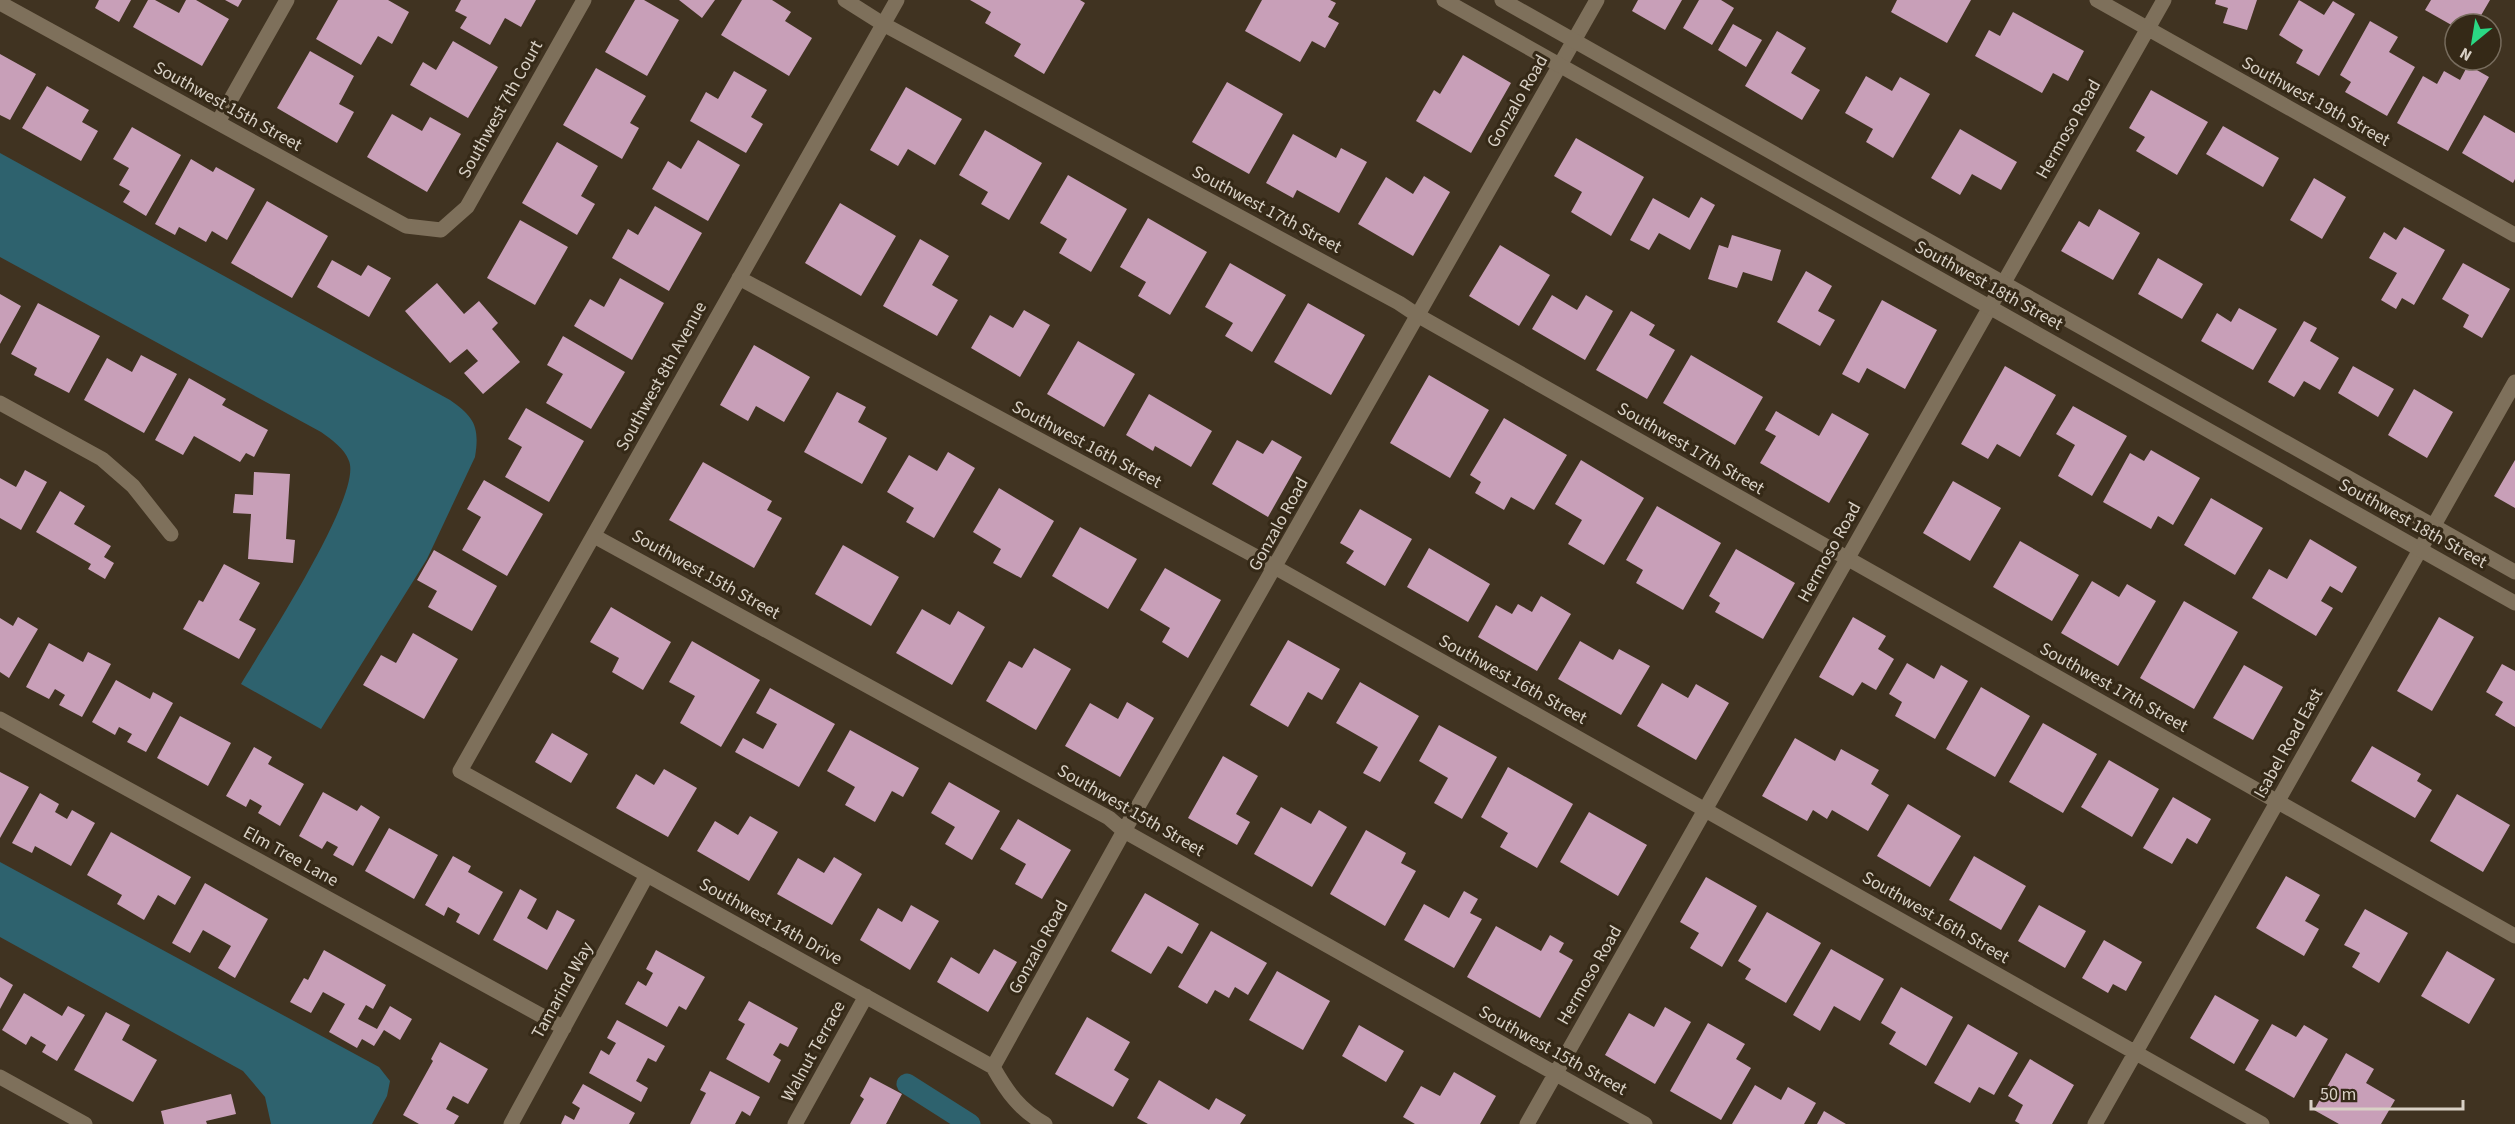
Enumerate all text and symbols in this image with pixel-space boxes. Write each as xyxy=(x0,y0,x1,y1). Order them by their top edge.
north arrow xyxy=(2443,12,2503,72)
street label: Southwest 7th Court xyxy=(452,36,549,183)
text: N xyxy=(2456,42,2476,66)
street label: Gonzalo Road xyxy=(1481,50,1554,152)
street label: Southwest 19th Street xyxy=(2237,50,2394,153)
street label: Southwest 15th Street xyxy=(149,55,306,158)
street label: Hermoso Road xyxy=(2030,75,2107,184)
street label: Southwest 17th Street xyxy=(1188,159,1346,259)
street label: Southwest 18th Street xyxy=(1910,234,2067,337)
street label: Southwest 8th Avenue xyxy=(610,297,713,456)
street label: Southwest 16th Street xyxy=(1008,394,1166,494)
street label: Southwest 17th Street xyxy=(1613,396,1769,501)
street label: Southwest 18th Street xyxy=(2334,472,2491,575)
street label: Gonzalo Road xyxy=(1242,473,1314,576)
street label: Hermoso Road xyxy=(1792,498,1867,607)
street label: Southwest 15th Street xyxy=(627,523,784,626)
street label: Southwest 16th Street xyxy=(1434,628,1591,731)
street label: Southwest 17th Street xyxy=(2035,636,2192,739)
street label: Isabel Road East xyxy=(2248,684,2329,803)
street label: Southwest 15th Street xyxy=(1053,758,1209,863)
street label: Elm Tree Lane xyxy=(239,820,343,893)
street label: Southwest 16th Street xyxy=(1858,865,2014,970)
street label: Southwest 14th Drive xyxy=(695,872,847,971)
street label: Gonzalo Road xyxy=(1002,896,1074,999)
street label: Hermoso Road xyxy=(1551,921,1628,1030)
street label: Tamarind Way xyxy=(526,937,600,1043)
street label: Walnut Terrace xyxy=(775,996,852,1106)
street label: Southwest 15th Street xyxy=(1474,999,1631,1102)
scale bar xyxy=(2311,1073,2462,1111)
text: 50 m xyxy=(2320,1082,2356,1107)

